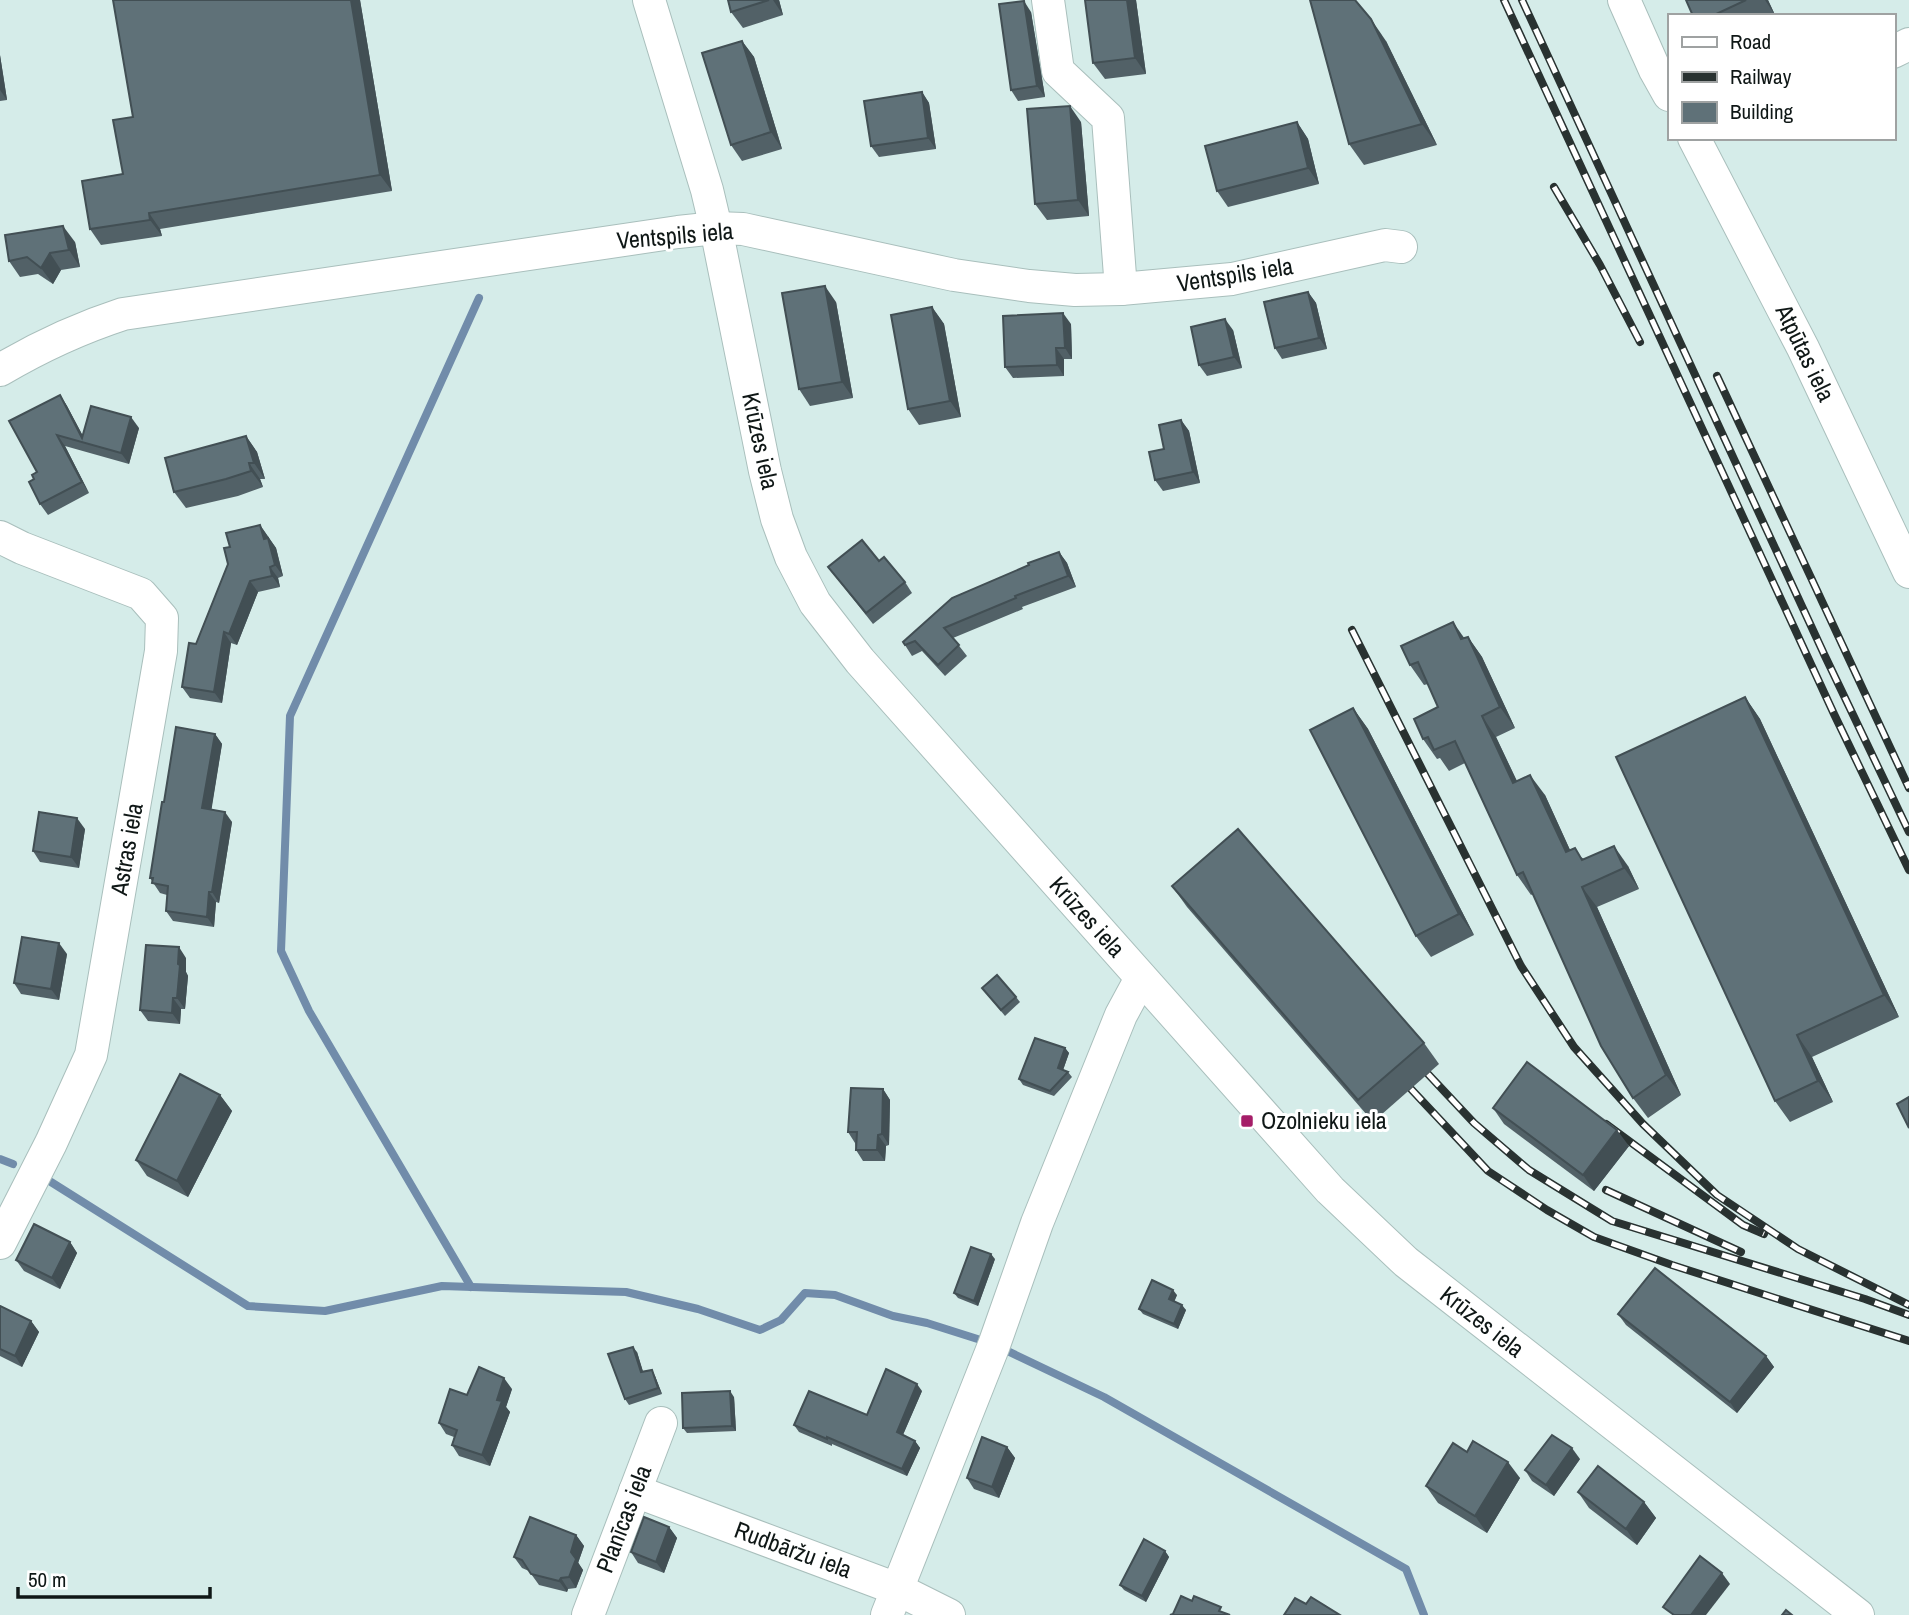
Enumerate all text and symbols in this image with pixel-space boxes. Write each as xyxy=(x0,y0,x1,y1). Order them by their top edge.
legend xyxy=(1668,14,1895,140)
text: Road xyxy=(1730,27,1771,56)
text: Railway xyxy=(1730,62,1792,91)
text: Building xyxy=(1730,97,1794,126)
street label: Ventspils iela xyxy=(615,214,735,256)
street label: Ventspils iela xyxy=(1175,249,1295,299)
street label: Atpūtas iela xyxy=(1768,298,1843,406)
street label: Krūzes iela xyxy=(735,389,787,492)
street label: Astras iela xyxy=(102,800,150,898)
street label: Krūzes iela xyxy=(1043,869,1133,964)
place label: Ozolnieku iela xyxy=(1261,1104,1387,1136)
marker: Ozolnieku iela xyxy=(1239,1113,1255,1129)
street label: Krūzes iela xyxy=(1434,1278,1531,1364)
street label: Planīcas iela xyxy=(588,1460,658,1577)
street label: Rudbāržu iela xyxy=(730,1513,856,1585)
scale bar xyxy=(18,1556,210,1600)
text: 50 m xyxy=(28,1565,66,1594)

